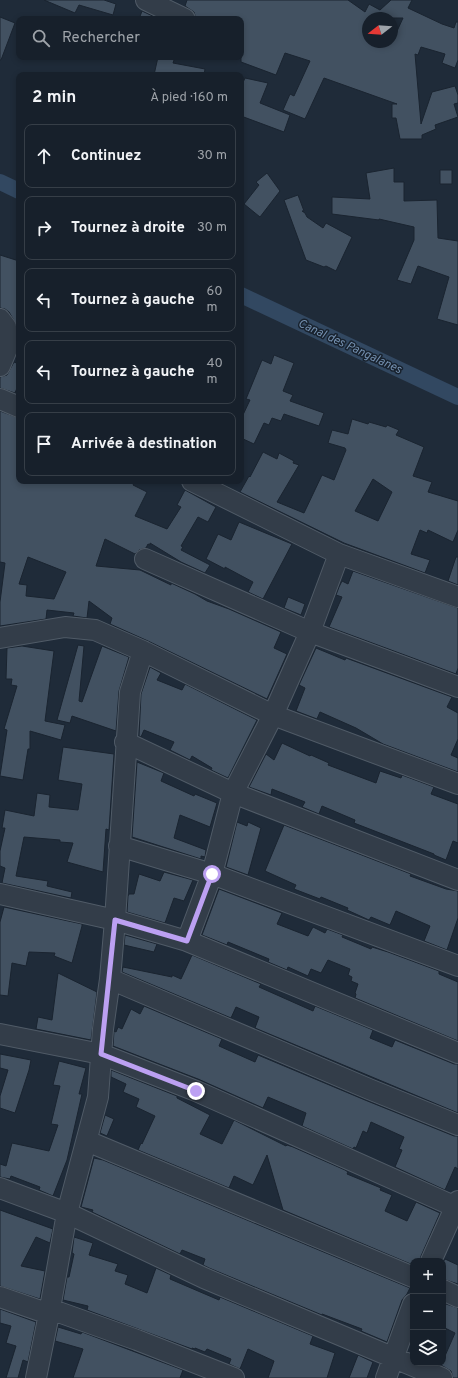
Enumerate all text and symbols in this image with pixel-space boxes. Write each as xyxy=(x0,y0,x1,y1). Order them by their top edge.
north arrow xyxy=(362,12,398,48)
search box xyxy=(16,16,244,60)
icon: search xyxy=(30,27,52,49)
text: Rechercher xyxy=(62,29,140,48)
text: 2 min xyxy=(32,87,76,109)
text: À pied · 160 m xyxy=(150,90,228,106)
icon: ahead xyxy=(33,145,55,167)
text: Continuez xyxy=(71,147,141,166)
text: 30 m xyxy=(197,148,227,164)
icon: right xyxy=(33,217,55,239)
text: Tournez à droite xyxy=(71,219,185,238)
text: 30 m xyxy=(197,220,227,236)
text: 60 m xyxy=(207,284,223,316)
icon: left xyxy=(33,289,55,311)
text: Tournez à gauche xyxy=(71,291,195,310)
water label: Canal des Pangalanes xyxy=(295,316,405,378)
text: 40 m xyxy=(207,356,223,388)
icon: left xyxy=(33,361,55,383)
text: Tournez à gauche xyxy=(71,363,195,382)
icon: arrive xyxy=(33,433,55,455)
text: Arrivée à destination xyxy=(71,435,217,454)
route start xyxy=(203,865,221,883)
route end xyxy=(187,1082,205,1100)
map controls xyxy=(410,1258,446,1366)
button: + xyxy=(410,1258,446,1294)
button: − xyxy=(410,1294,446,1330)
button: layers xyxy=(410,1330,446,1366)

